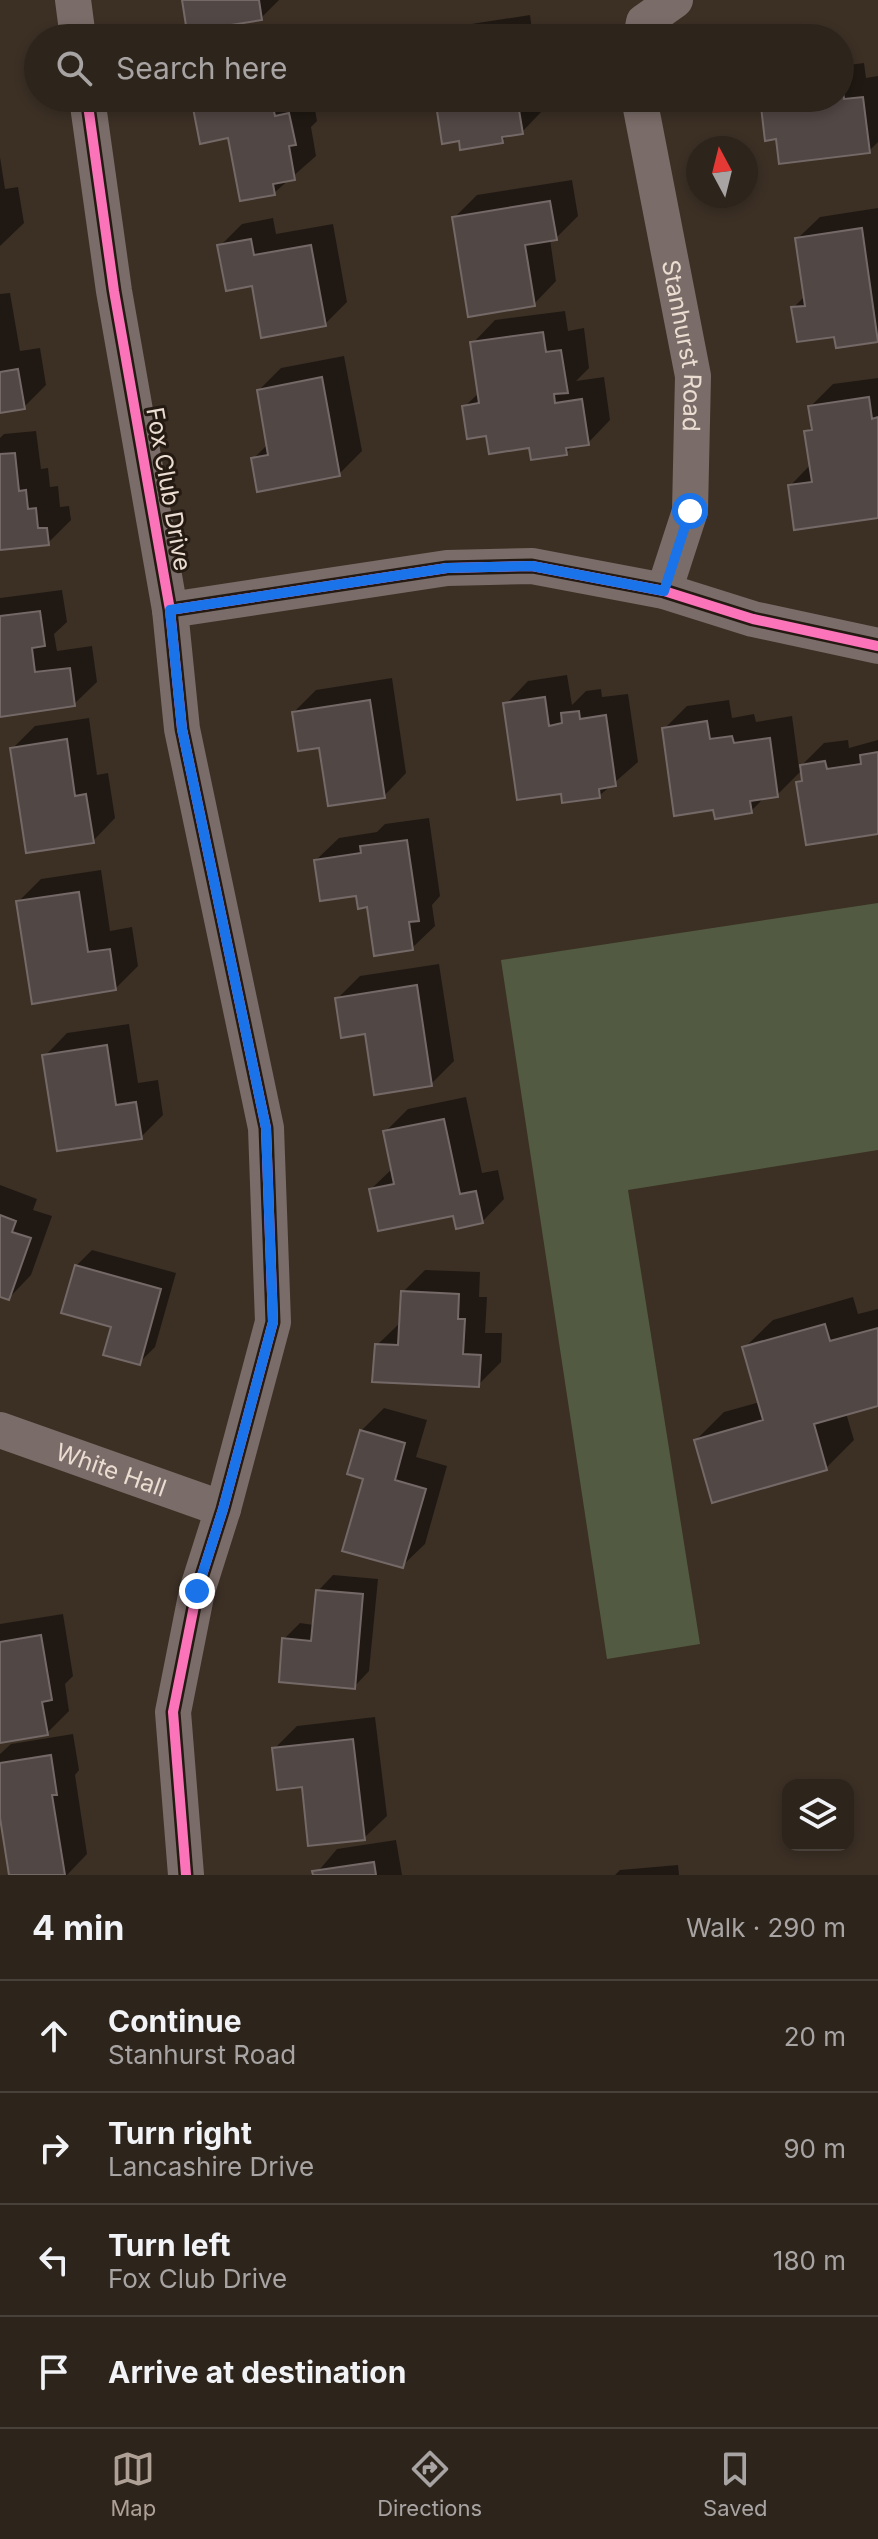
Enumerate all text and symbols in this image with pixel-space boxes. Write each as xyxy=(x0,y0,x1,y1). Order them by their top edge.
search box xyxy=(24,24,854,112)
icon: search xyxy=(52,46,96,90)
text: Search here xyxy=(116,50,288,86)
north arrow xyxy=(686,136,758,208)
street label: Stanhurst Road xyxy=(656,257,708,432)
street label: Fox Club Drive xyxy=(140,405,198,573)
route start xyxy=(672,493,708,529)
street label: White Hall xyxy=(52,1437,170,1502)
route end xyxy=(179,1573,215,1609)
map controls xyxy=(782,1779,854,1851)
button: layers xyxy=(782,1779,854,1851)
text: 4 min xyxy=(32,1907,124,1948)
text: Walk · 290 m xyxy=(686,1912,846,1943)
text: Continue xyxy=(108,2003,242,2039)
icon: ahead xyxy=(32,2014,76,2058)
text: 20 m xyxy=(784,2021,846,2052)
text: Stanhurst Road xyxy=(108,2039,296,2070)
text: Turn right xyxy=(108,2115,252,2151)
icon: right xyxy=(32,2126,76,2170)
text: 90 m xyxy=(783,2133,846,2164)
text: Lancashire Drive xyxy=(108,2151,314,2182)
text: Turn left xyxy=(108,2227,230,2263)
icon: left xyxy=(32,2238,76,2282)
text: 180 m xyxy=(773,2245,846,2276)
text: Fox Club Drive xyxy=(108,2263,287,2294)
icon: arrive xyxy=(32,2350,76,2394)
text: Arrive at destination xyxy=(108,2354,406,2390)
tab: Map xyxy=(111,2447,156,2521)
tab: Directions xyxy=(377,2447,482,2521)
tab: Saved xyxy=(703,2447,767,2521)

